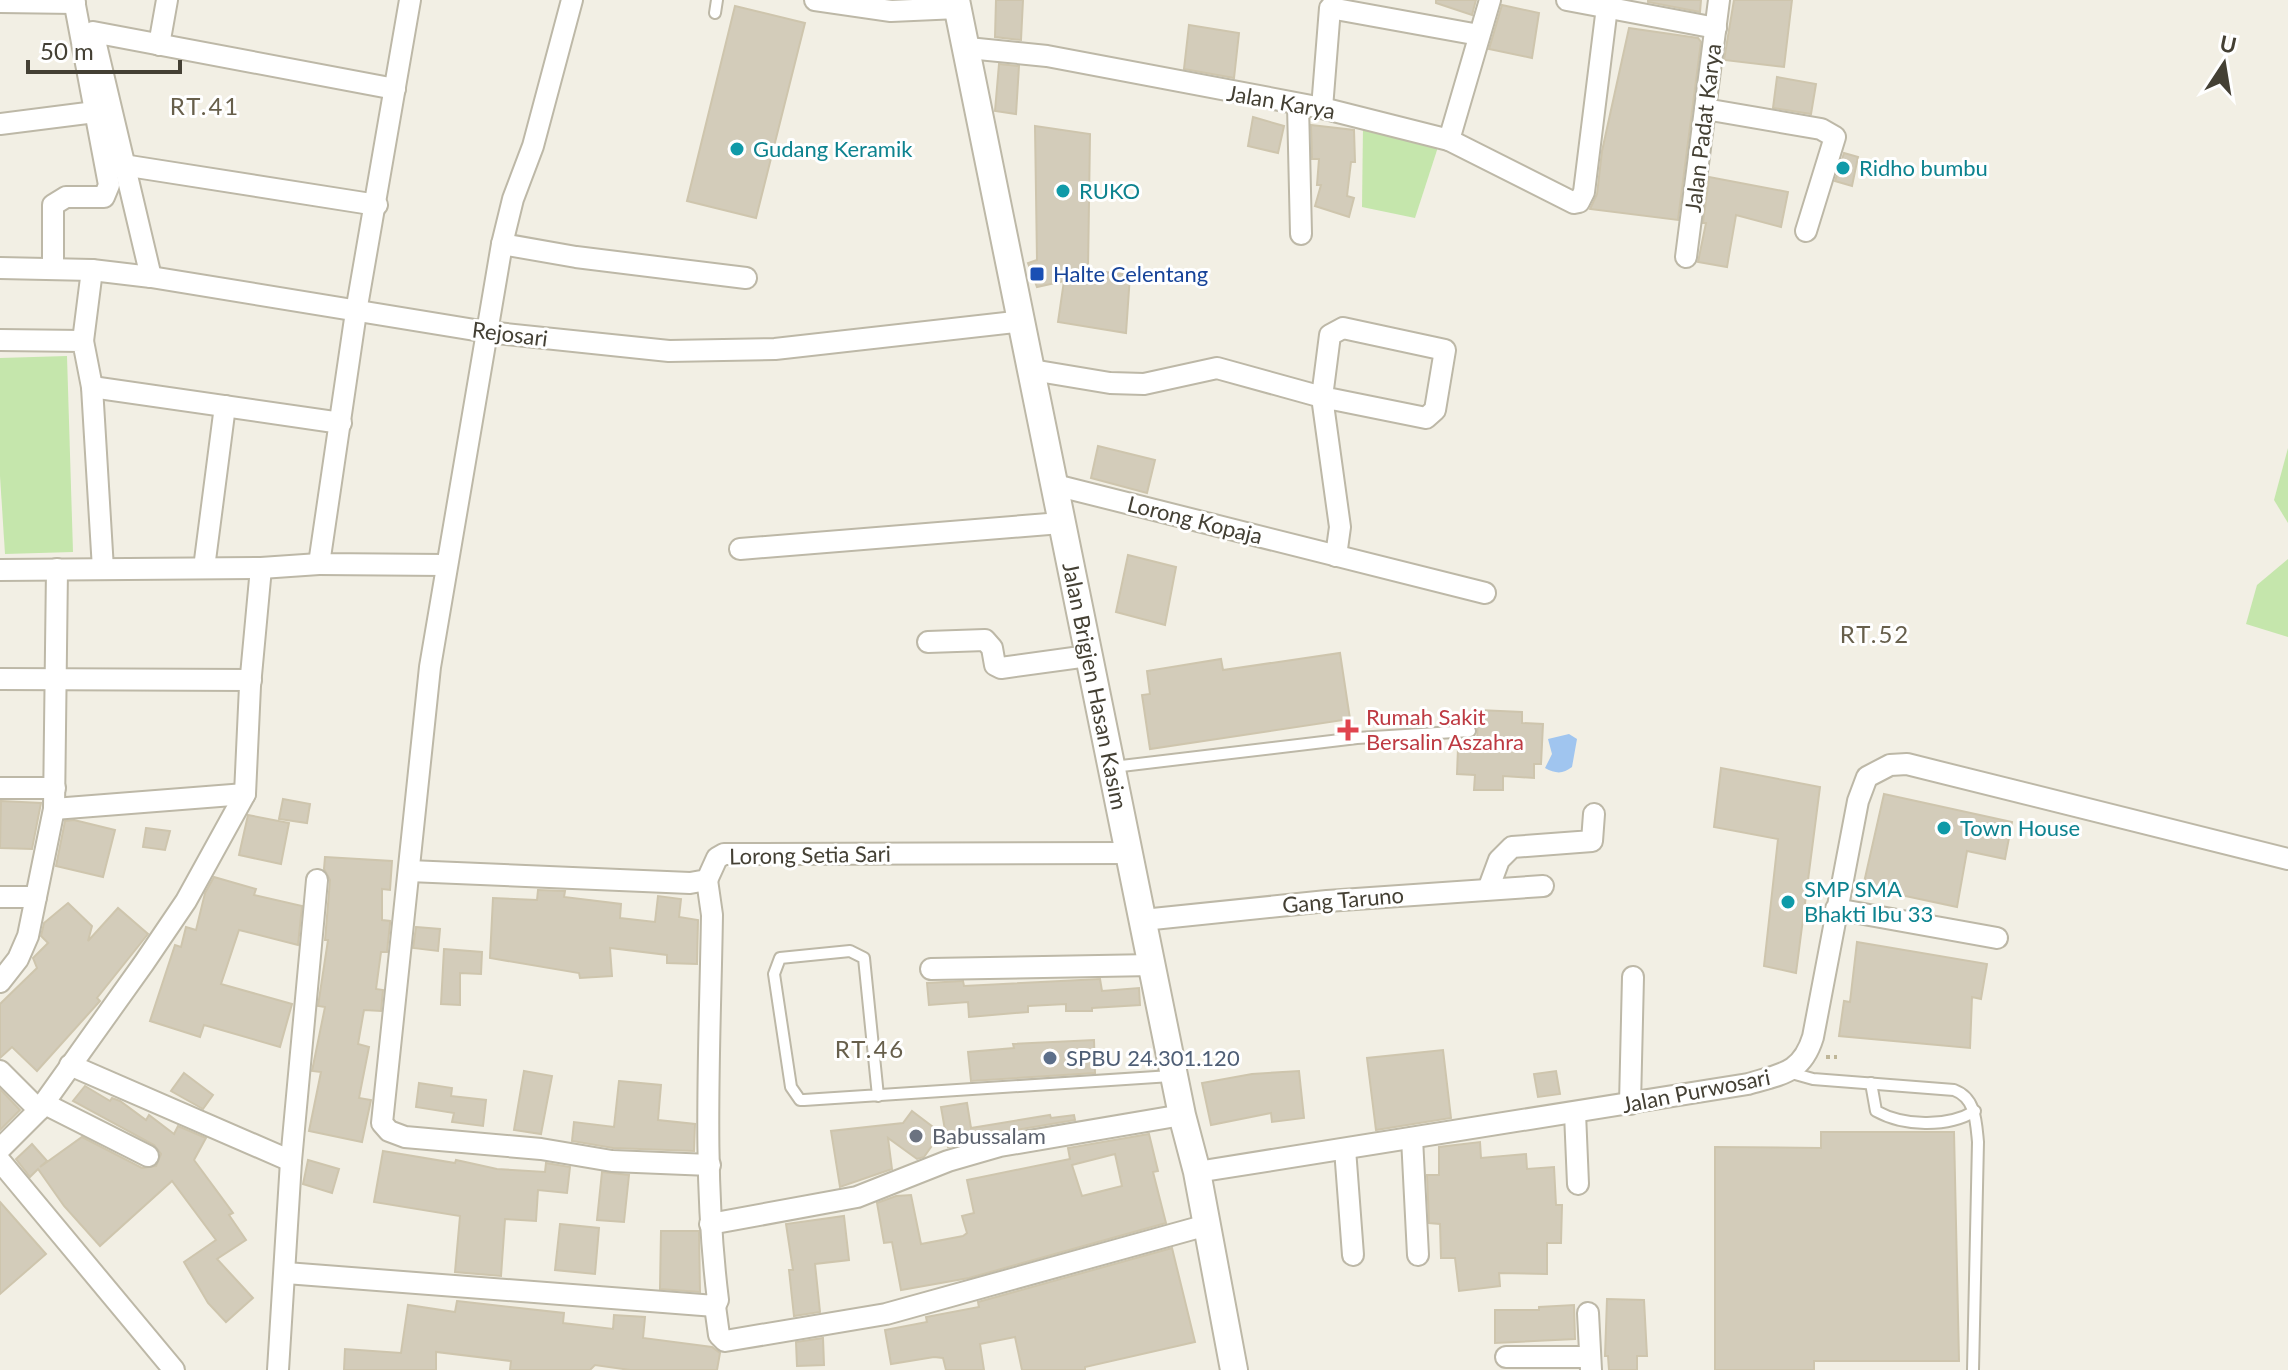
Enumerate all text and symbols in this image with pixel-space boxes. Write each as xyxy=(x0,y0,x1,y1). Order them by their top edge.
scale bar xyxy=(28,24,180,74)
north arrow xyxy=(2184,24,2264,104)
text: U xyxy=(2217,29,2239,59)
text: 50 m xyxy=(40,36,94,65)
street label: Jalan Padat Karya xyxy=(1679,42,1726,214)
street label: Jalan Karya xyxy=(1225,79,1337,124)
district label: RT.41 xyxy=(170,91,240,120)
place label: Gudang Keramik xyxy=(753,135,913,162)
marker: Gudang Keramik xyxy=(728,140,746,158)
place label: Ridho bumbu xyxy=(1859,154,1988,181)
marker: Ridho bumbu xyxy=(1834,159,1852,177)
place label: RUKO xyxy=(1079,177,1140,204)
marker: RUKO xyxy=(1054,182,1072,200)
place label: Halte Celentang xyxy=(1053,260,1208,287)
marker: Halte Celentang xyxy=(1028,265,1046,283)
street label: Rejosari xyxy=(471,315,550,352)
street label: Lorong Kopaja xyxy=(1125,490,1265,549)
street label: Jalan Brigjen Hasan Kasim xyxy=(1057,560,1134,812)
district label: RT.52 xyxy=(1840,619,1910,648)
place label: Rumah Sakit Bersalin Aszahra xyxy=(1366,703,1524,755)
marker: Rumah Sakit Bersalin Aszahra xyxy=(1337,719,1359,741)
place label: Town House xyxy=(1960,814,2080,841)
marker: Town House xyxy=(1935,819,1953,837)
street label: Lorong Setia Sari xyxy=(729,840,891,869)
place label: SMP SMA Bhakti Ibu 33 xyxy=(1804,875,1933,927)
street label: Gang Taruno xyxy=(1281,881,1405,918)
marker: SMP SMA Bhakti Ibu 33 xyxy=(1779,893,1797,911)
district label: RT.46 xyxy=(835,1034,905,1063)
place label: SPBU 24.301.120 xyxy=(1066,1044,1240,1071)
marker: SPBU 24.301.120 xyxy=(1041,1049,1059,1067)
street label: Jalan Purwosari xyxy=(1619,1063,1772,1118)
place label: Babussalam xyxy=(932,1122,1046,1149)
marker: Babussalam xyxy=(907,1127,925,1145)

